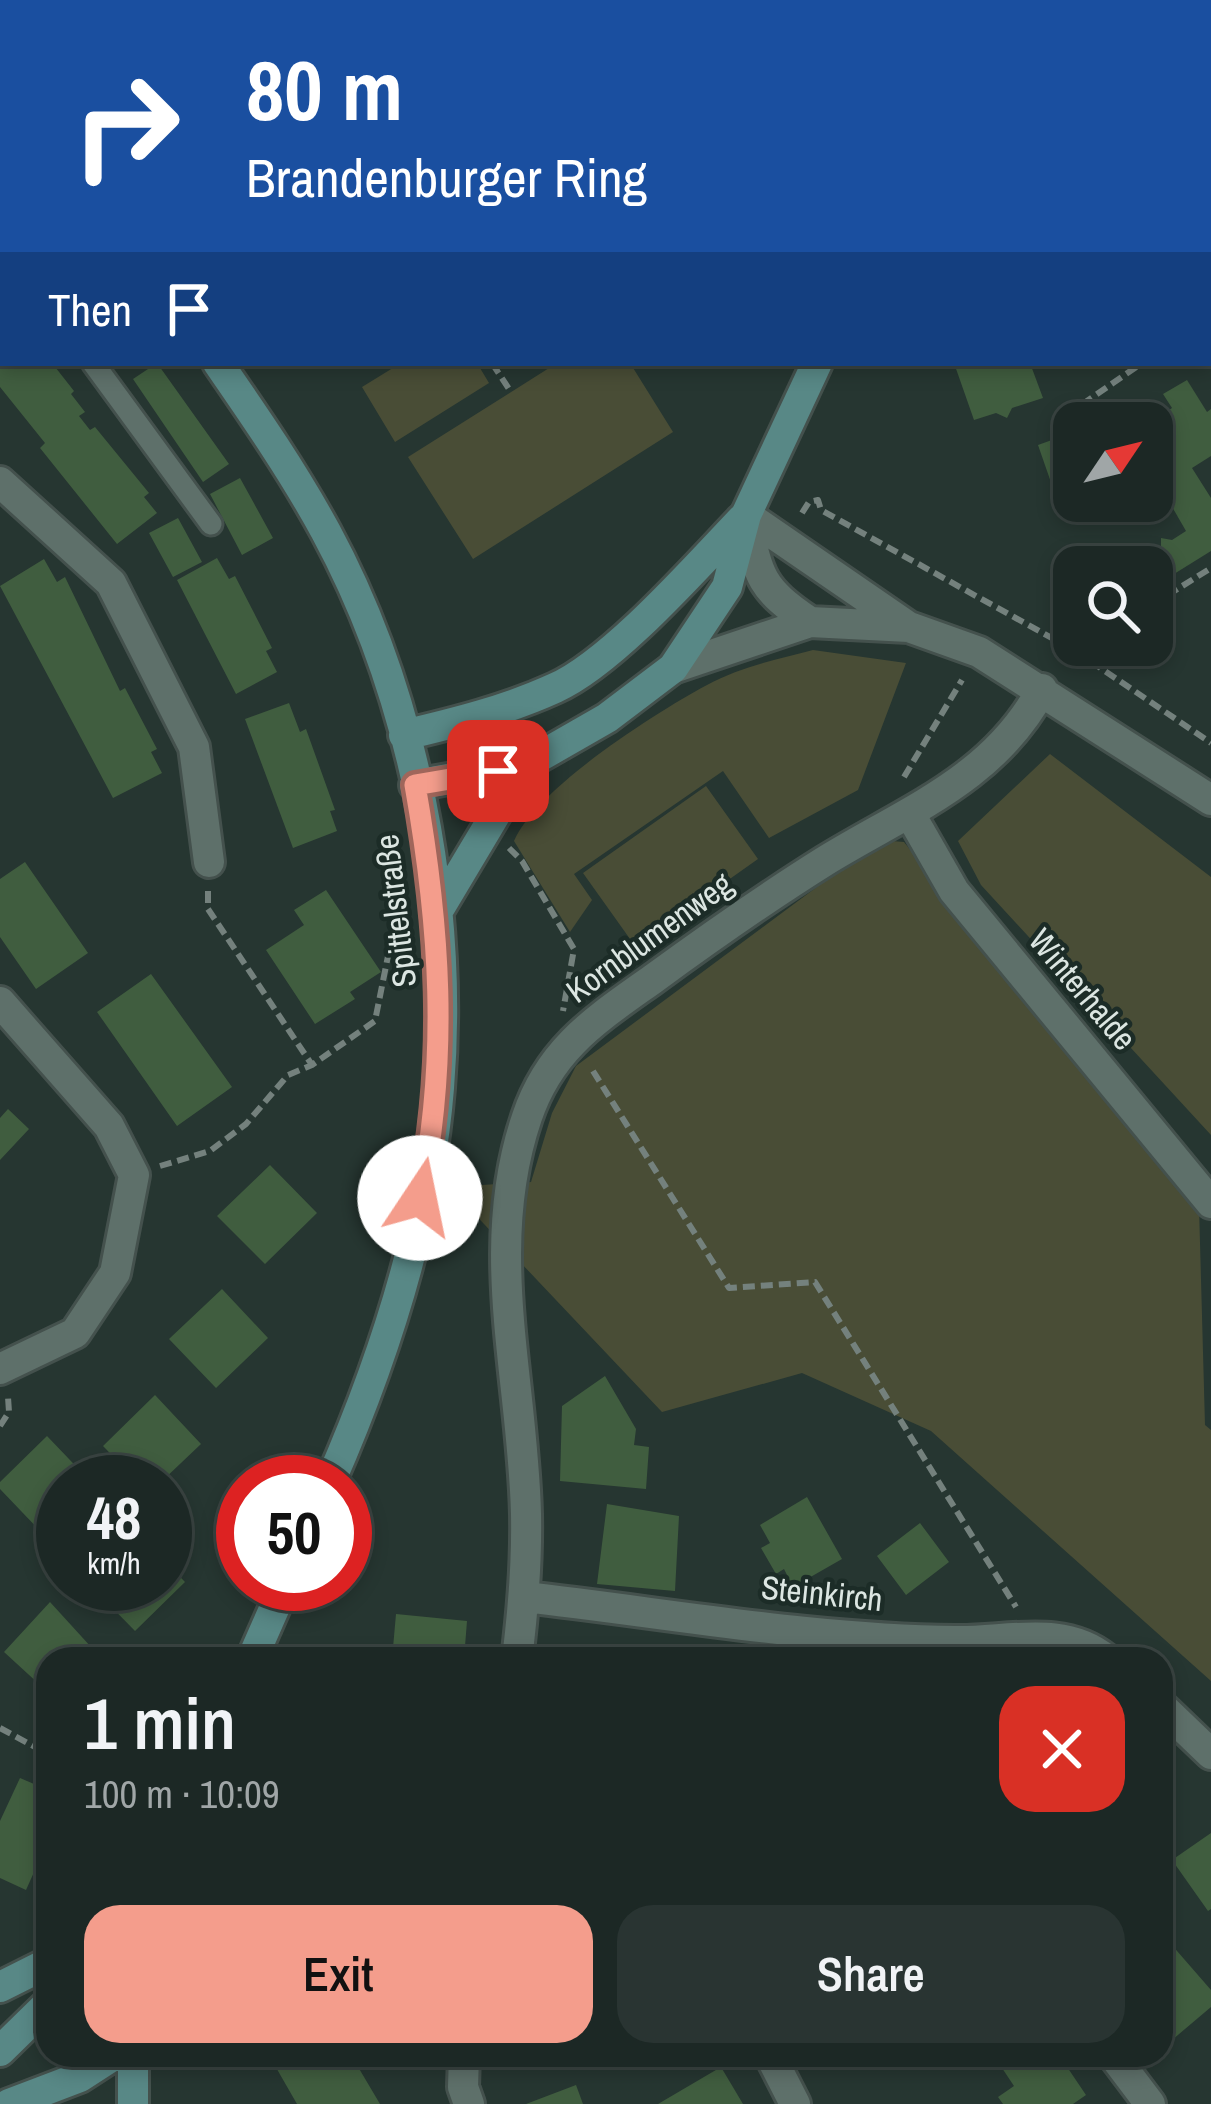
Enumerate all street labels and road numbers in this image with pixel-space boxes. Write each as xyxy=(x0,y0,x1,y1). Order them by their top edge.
street label: Spittelstraße xyxy=(364,832,426,990)
street label: Kornblumenweg xyxy=(557,862,741,1012)
street label: Winterhalde xyxy=(1019,919,1147,1059)
street label: Steinkirch xyxy=(759,1565,885,1621)

